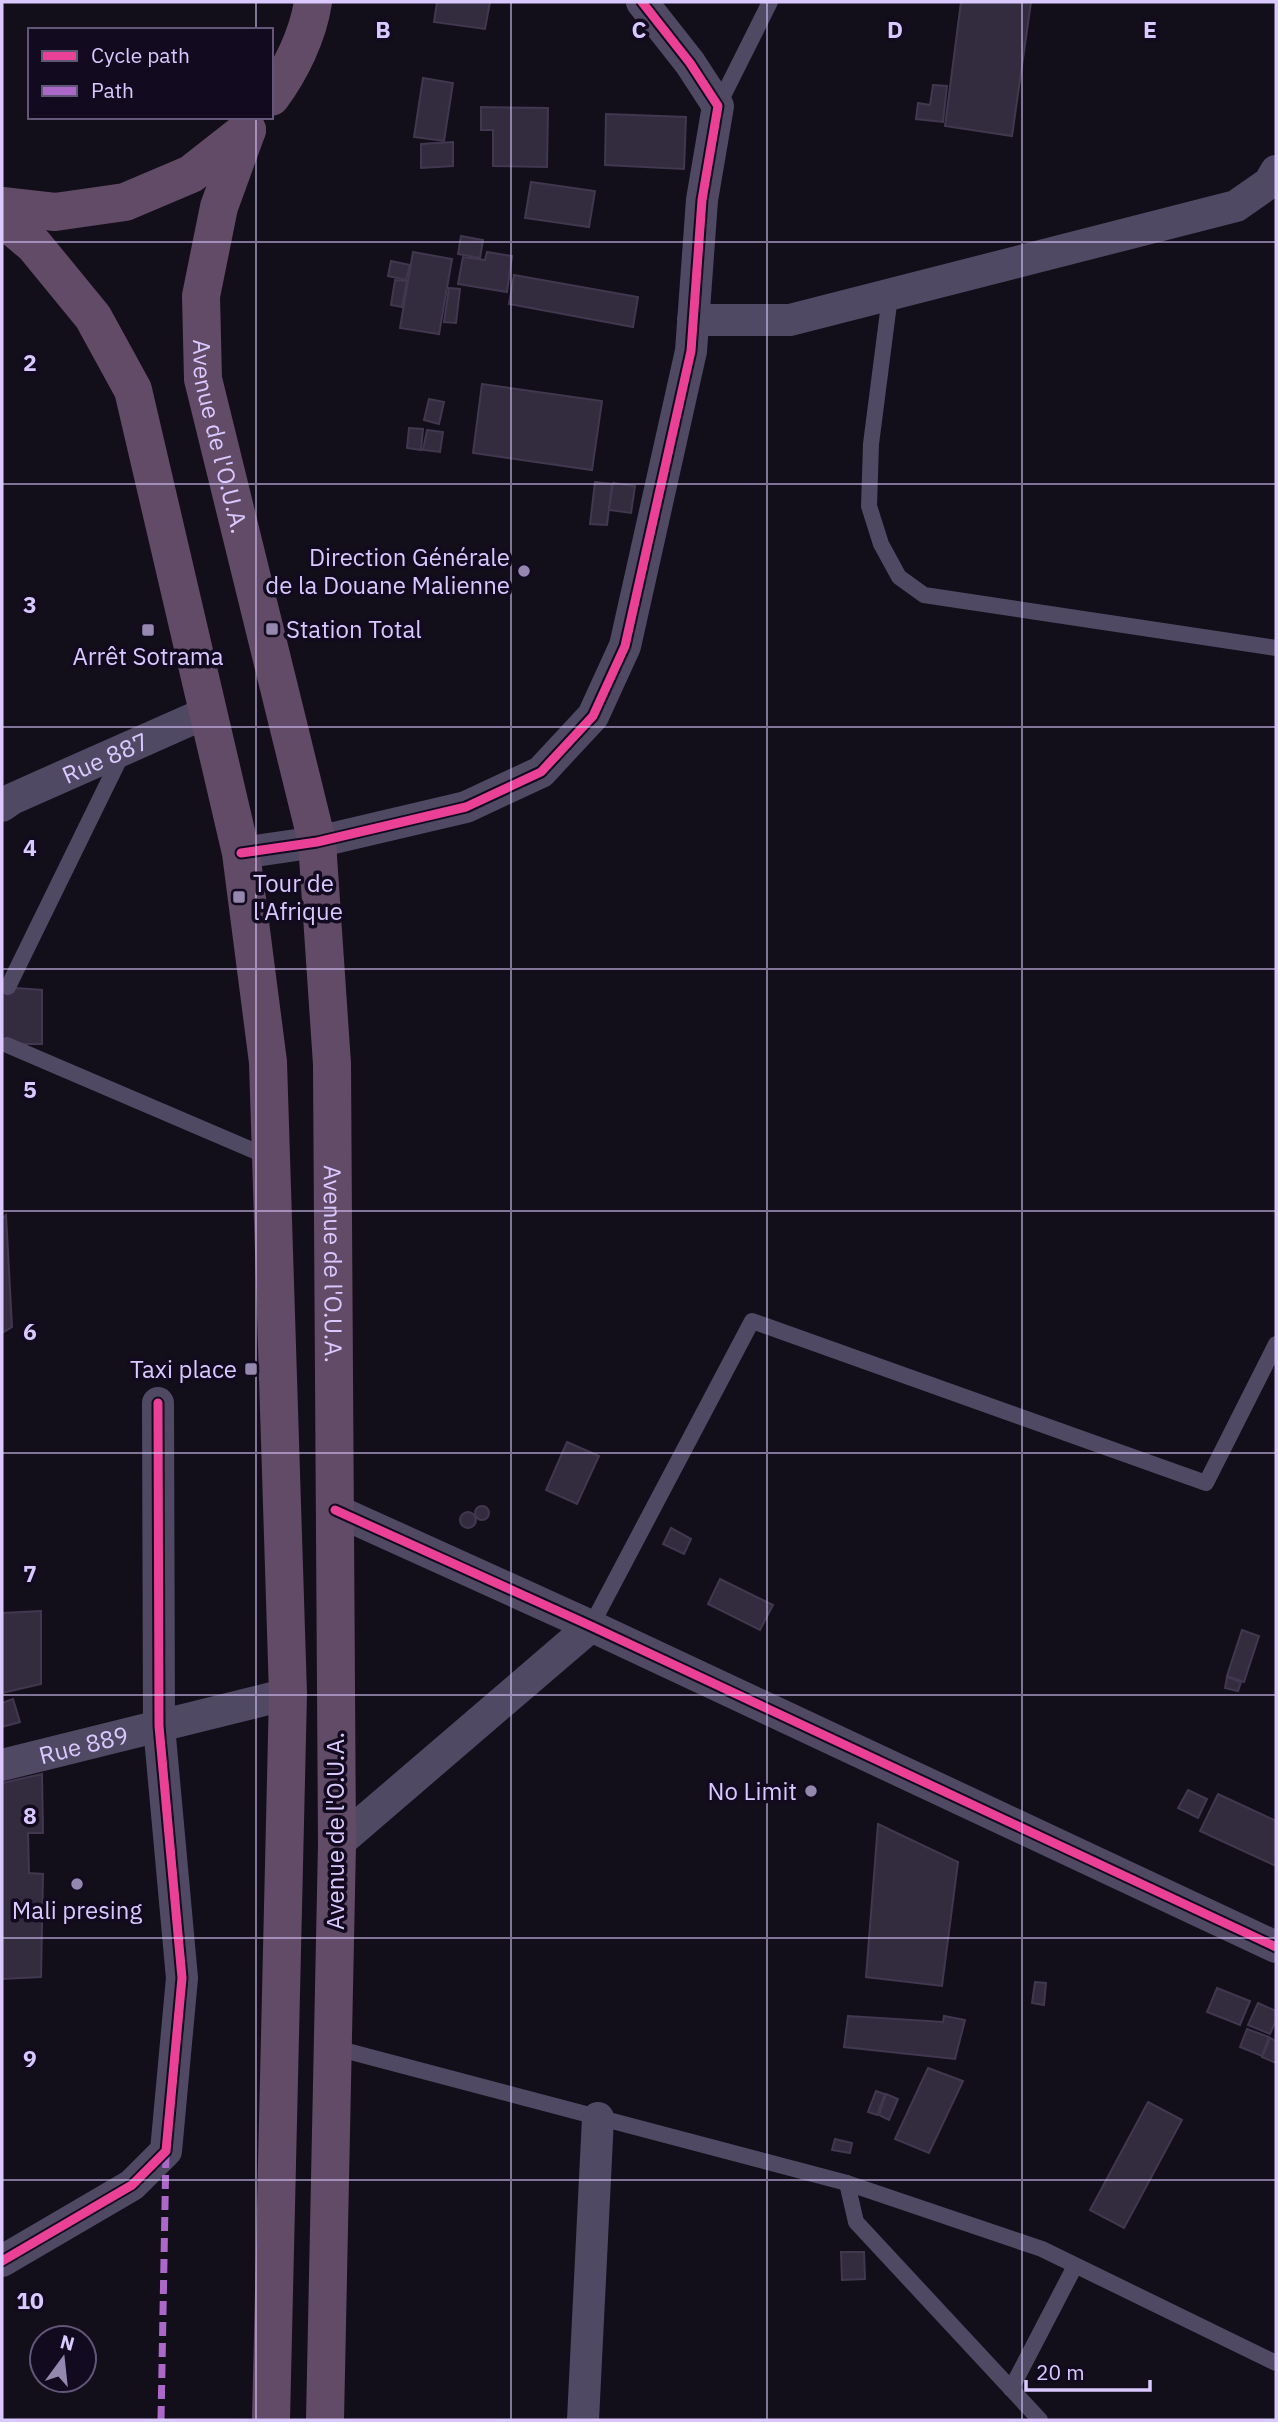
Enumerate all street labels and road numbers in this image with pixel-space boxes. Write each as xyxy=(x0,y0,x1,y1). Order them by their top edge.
street label: Avenue de l'O.U.A. xyxy=(186,339,256,537)
street label: Rue 887 xyxy=(57,725,153,791)
street label: Avenue de l'O.U.A. xyxy=(317,1165,350,1363)
street label: Rue 889 xyxy=(35,1718,132,1771)
street label: Avenue de l'O.U.A. xyxy=(319,1732,351,1930)

